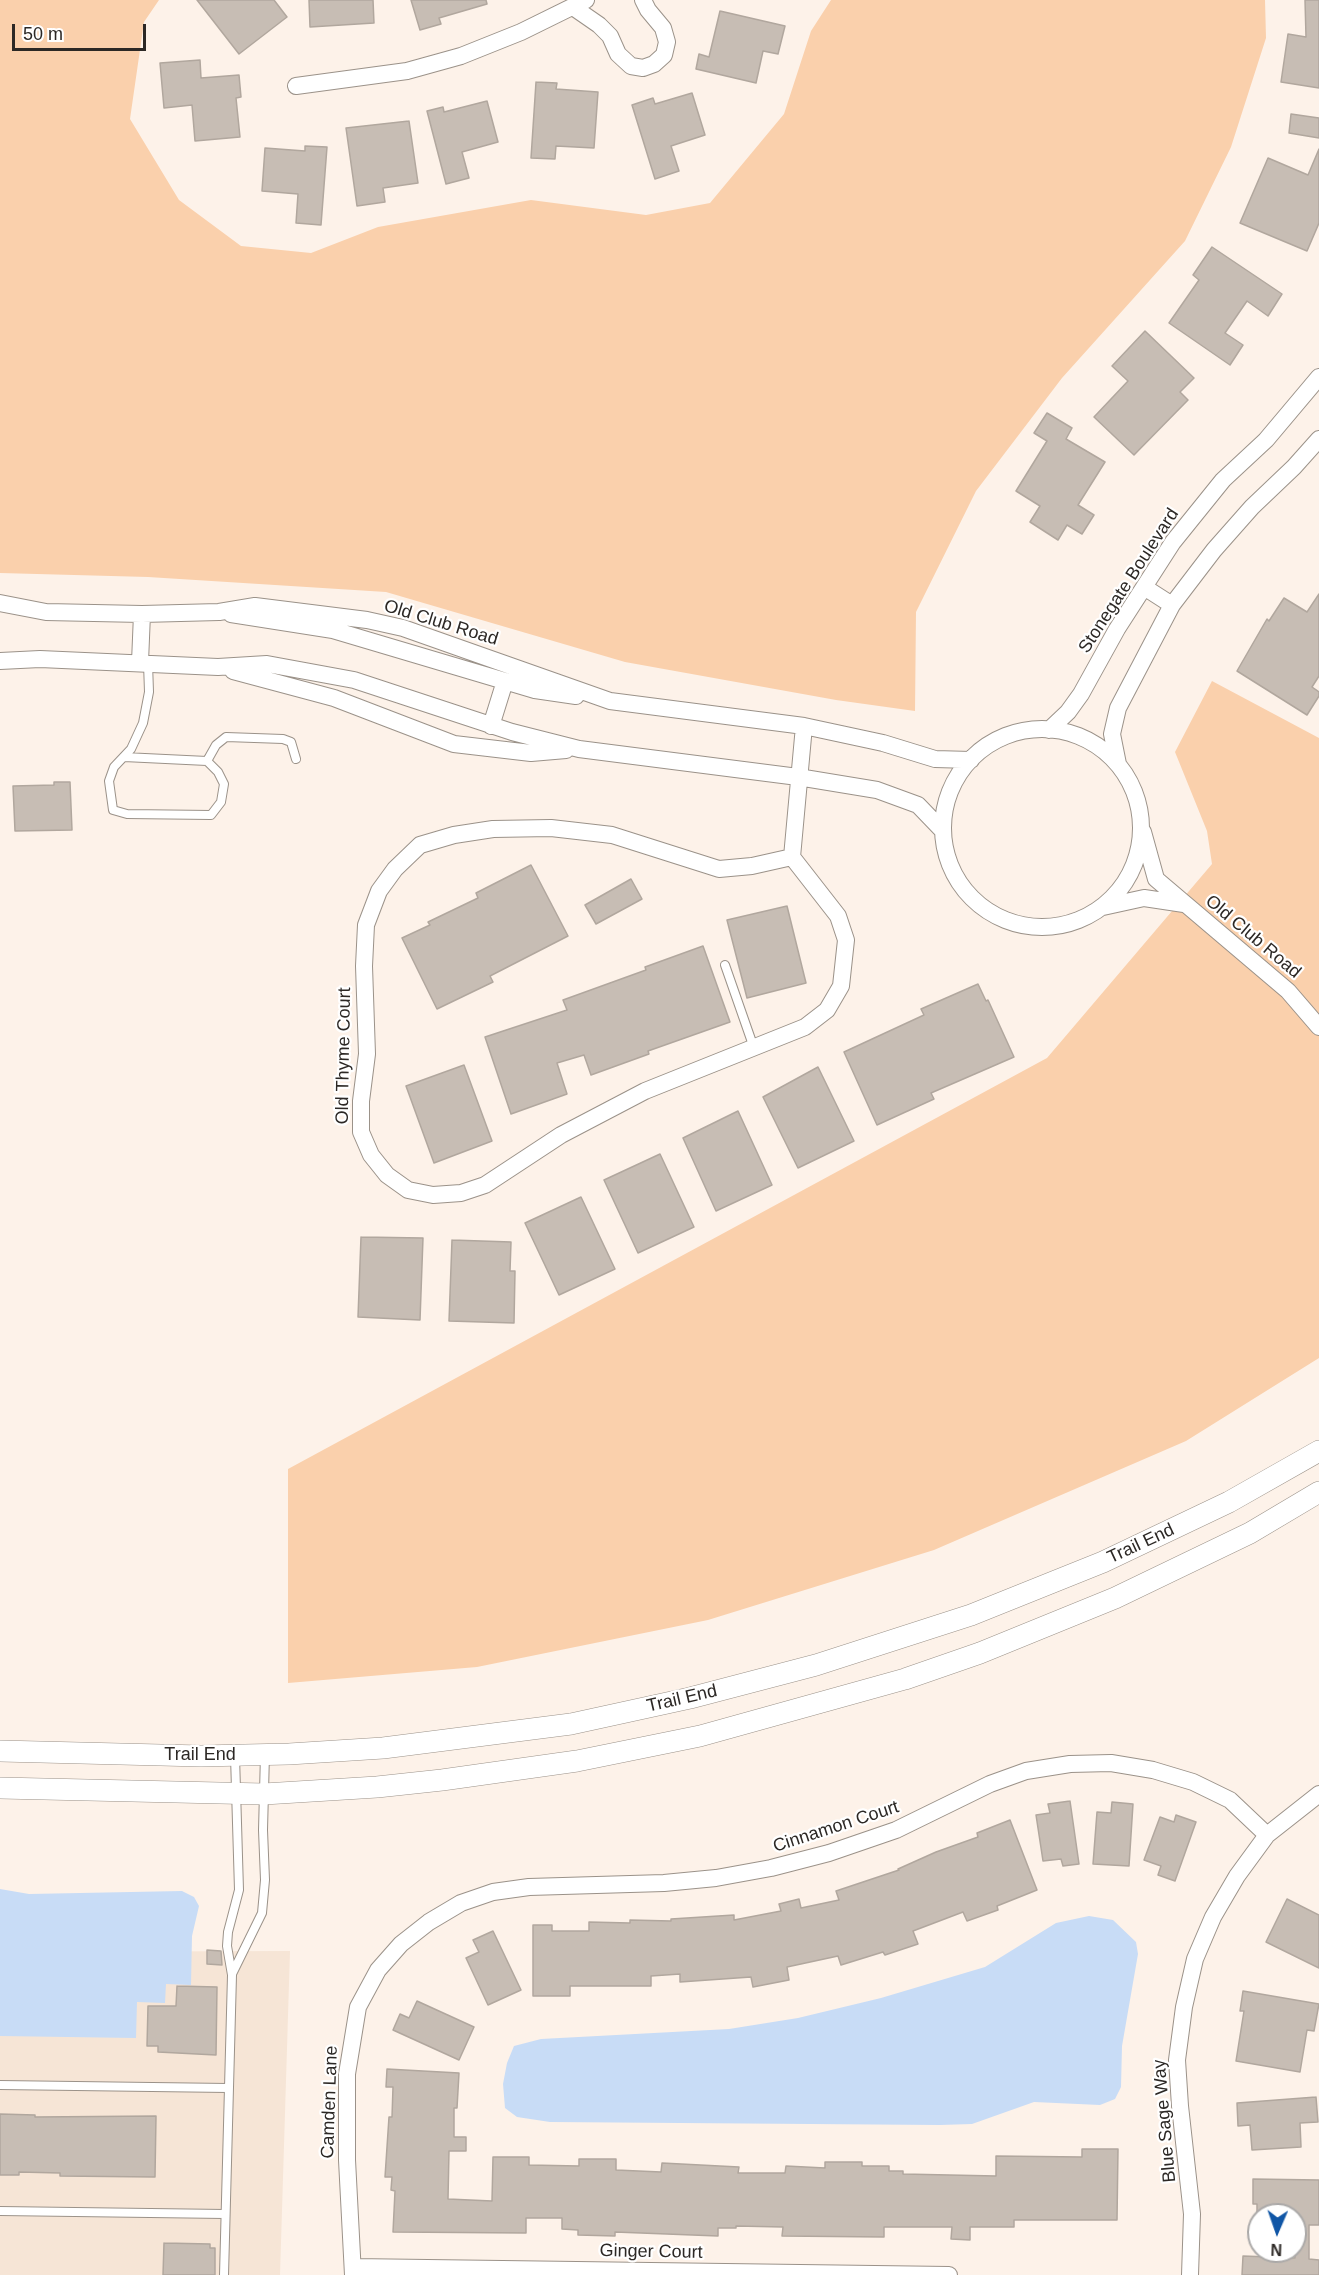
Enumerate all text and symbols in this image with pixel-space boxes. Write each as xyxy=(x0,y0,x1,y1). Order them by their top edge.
scale bar xyxy=(15,12,148,50)
text: 50 m xyxy=(23,24,63,44)
street label: Stonegate Boulevard xyxy=(1074,505,1184,657)
street label: Old Club Road xyxy=(381,595,501,651)
street label: Old Club Road xyxy=(1201,891,1305,983)
street label: Old Thyme Court xyxy=(332,987,356,1125)
street label: Trail End xyxy=(1104,1519,1178,1569)
street label: Trail End xyxy=(645,1680,719,1718)
street label: Trail End xyxy=(164,1744,236,1766)
street label: Cinnamon Court xyxy=(770,1796,902,1858)
street label: Camden Lane xyxy=(317,2045,343,2159)
street label: Blue Sage Way xyxy=(1149,2059,1181,2183)
north arrow xyxy=(1247,2203,1307,2263)
street label: Ginger Court xyxy=(599,2240,703,2264)
text: N xyxy=(1270,2241,1282,2258)

